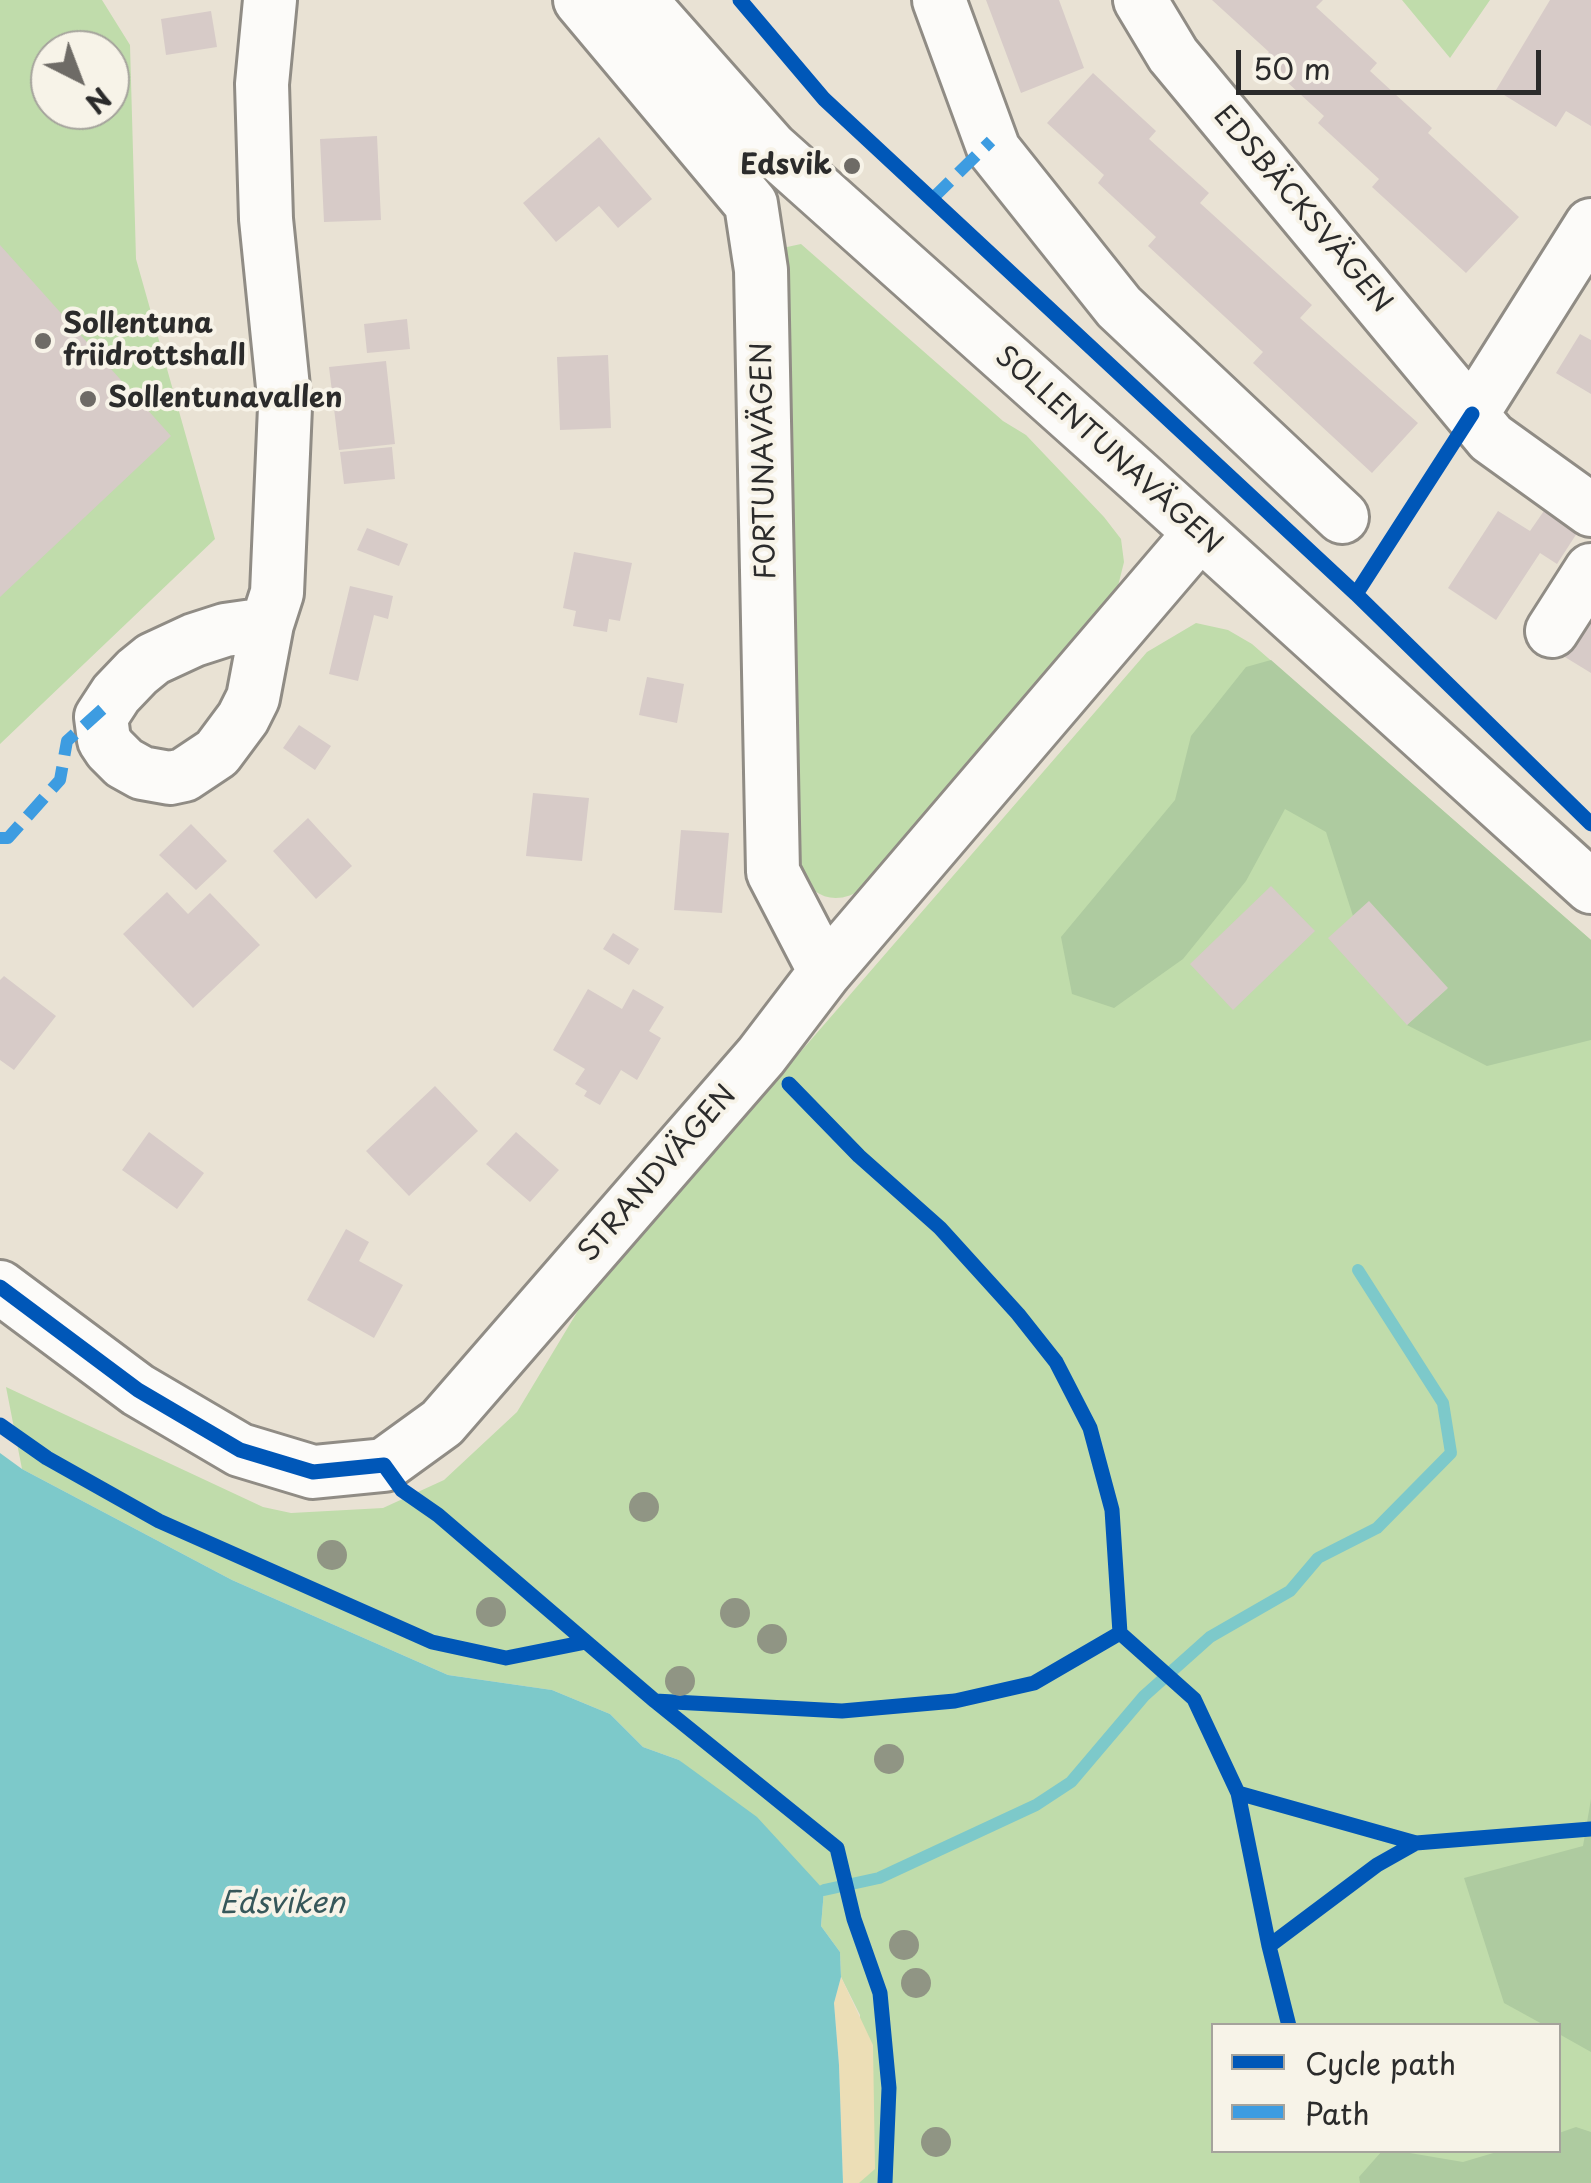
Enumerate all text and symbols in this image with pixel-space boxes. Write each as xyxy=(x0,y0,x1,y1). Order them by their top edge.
north arrow xyxy=(30,30,130,130)
scale bar xyxy=(1241,30,1546,92)
text: 50 m xyxy=(1253,45,1331,90)
text: N xyxy=(76,78,122,125)
street label: EDSBÄCKSVÄGEN xyxy=(1206,100,1398,320)
place label: Edsvik xyxy=(740,149,832,183)
marker: Edsvik xyxy=(841,155,863,177)
place label: Sollentuna friidrottshall xyxy=(63,308,245,374)
marker: Sollentuna friidrottshall xyxy=(32,330,54,352)
street label: SOLLENTUNAVÄGEN xyxy=(988,340,1228,562)
street label: FORTUNAVÄGEN xyxy=(746,342,784,580)
place label: Sollentunavallen xyxy=(108,382,342,416)
marker: Sollentunavallen xyxy=(77,388,99,410)
street label: STRANDVÄGEN xyxy=(572,1079,744,1269)
water label: Edsviken xyxy=(219,1887,345,1923)
legend xyxy=(1211,2023,1561,2153)
text: Cycle path xyxy=(1305,2040,1456,2085)
text: Path xyxy=(1305,2090,1370,2135)

